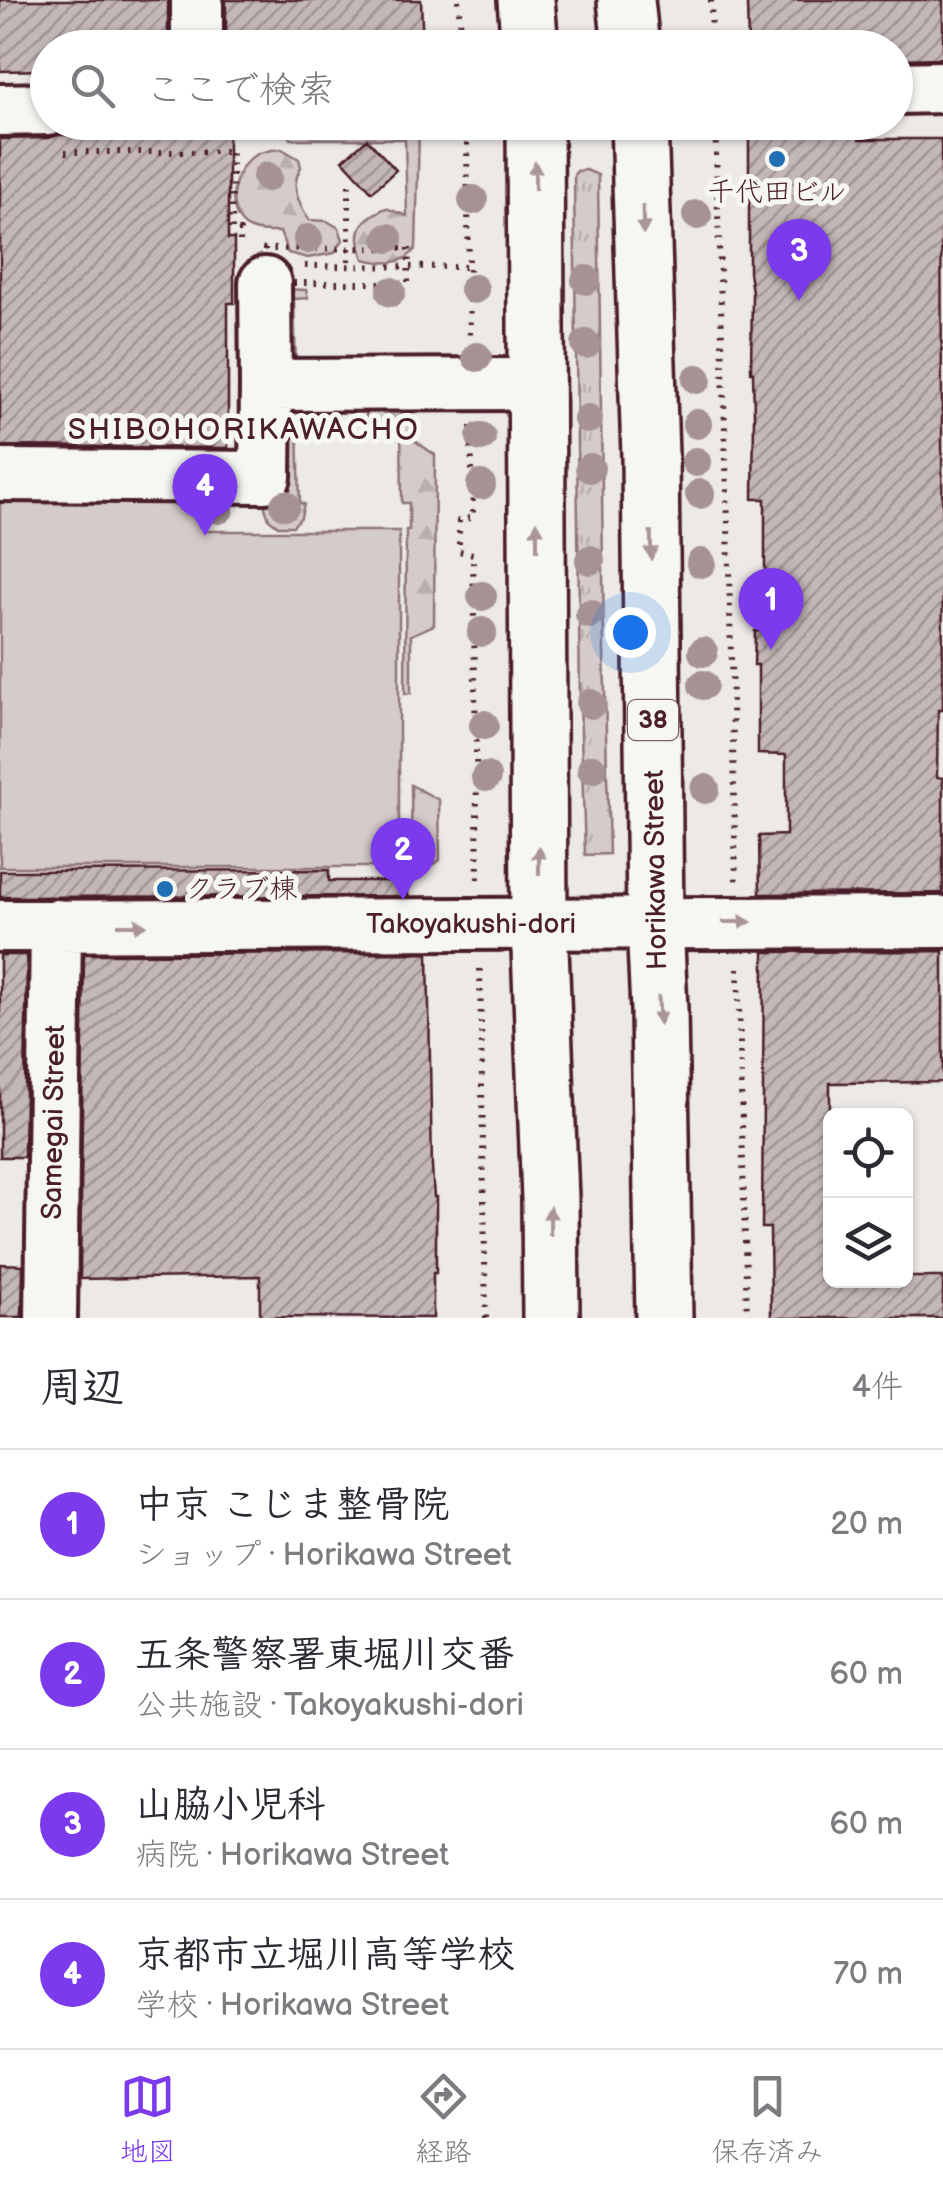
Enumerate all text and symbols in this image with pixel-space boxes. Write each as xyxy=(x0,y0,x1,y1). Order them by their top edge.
search box xyxy=(30,30,913,140)
icon: search xyxy=(65,58,120,113)
text: ここで検索 xyxy=(145,68,335,113)
marker: 千代田ビル xyxy=(766,148,788,170)
one-way arrow xyxy=(527,159,543,191)
place label: 千代田ビル xyxy=(707,176,847,209)
one-way arrow xyxy=(636,204,652,236)
pin: 3 xyxy=(766,218,832,301)
district label: SHIBOHORIKAWACHO xyxy=(68,412,420,448)
pin: 4 xyxy=(172,454,238,536)
one-way arrow xyxy=(529,519,545,551)
one-way arrow xyxy=(644,529,660,561)
pin: 1 xyxy=(738,568,804,650)
your location xyxy=(605,607,656,658)
road number: 38 xyxy=(628,700,678,740)
street label: Horikawa Street xyxy=(638,769,674,970)
pin: 2 xyxy=(370,818,436,900)
one-way arrow xyxy=(531,844,547,876)
place label: クラブ棟 xyxy=(185,873,297,906)
marker: クラブ棟 xyxy=(154,878,176,900)
street label: Takoyakushi-dori xyxy=(366,908,576,941)
one-way arrow xyxy=(722,914,754,930)
one-way arrow xyxy=(117,917,149,933)
one-way arrow xyxy=(651,994,667,1026)
street label: Samegai Street xyxy=(36,1024,72,1220)
map controls xyxy=(823,1108,913,1288)
button: locate xyxy=(823,1108,913,1198)
button: layers xyxy=(823,1198,913,1288)
one-way arrow xyxy=(542,1204,558,1236)
text: 周辺 xyxy=(40,1363,124,1414)
text: 4件 xyxy=(851,1368,903,1407)
text: 中京 こじま整骨院 xyxy=(135,1483,449,1528)
text: 1 xyxy=(66,1505,79,1544)
text: 20 m xyxy=(830,1505,903,1544)
text: ショップ · Horikawa Street xyxy=(135,1536,512,1575)
text: 五条警察署東堀川交番 xyxy=(135,1633,515,1678)
text: 2 xyxy=(63,1655,82,1694)
text: 60 m xyxy=(830,1655,903,1694)
text: 公共施設 · Takoyakushi-dori xyxy=(135,1686,524,1725)
text: 山脇小児科 xyxy=(135,1783,325,1828)
text: 3 xyxy=(63,1805,82,1844)
text: 60 m xyxy=(830,1805,903,1844)
text: 病院 · Horikawa Street xyxy=(135,1836,449,1875)
text: 京都市立堀川高等学校 xyxy=(135,1933,515,1978)
text: 4 xyxy=(63,1955,82,1994)
text: 70 m xyxy=(833,1955,903,1994)
text: 学校 · Horikawa Street xyxy=(135,1986,449,2025)
tab: 地図 xyxy=(120,2069,176,2169)
tab: 経路 xyxy=(415,2069,471,2169)
tab: 保存済み xyxy=(711,2069,823,2169)

